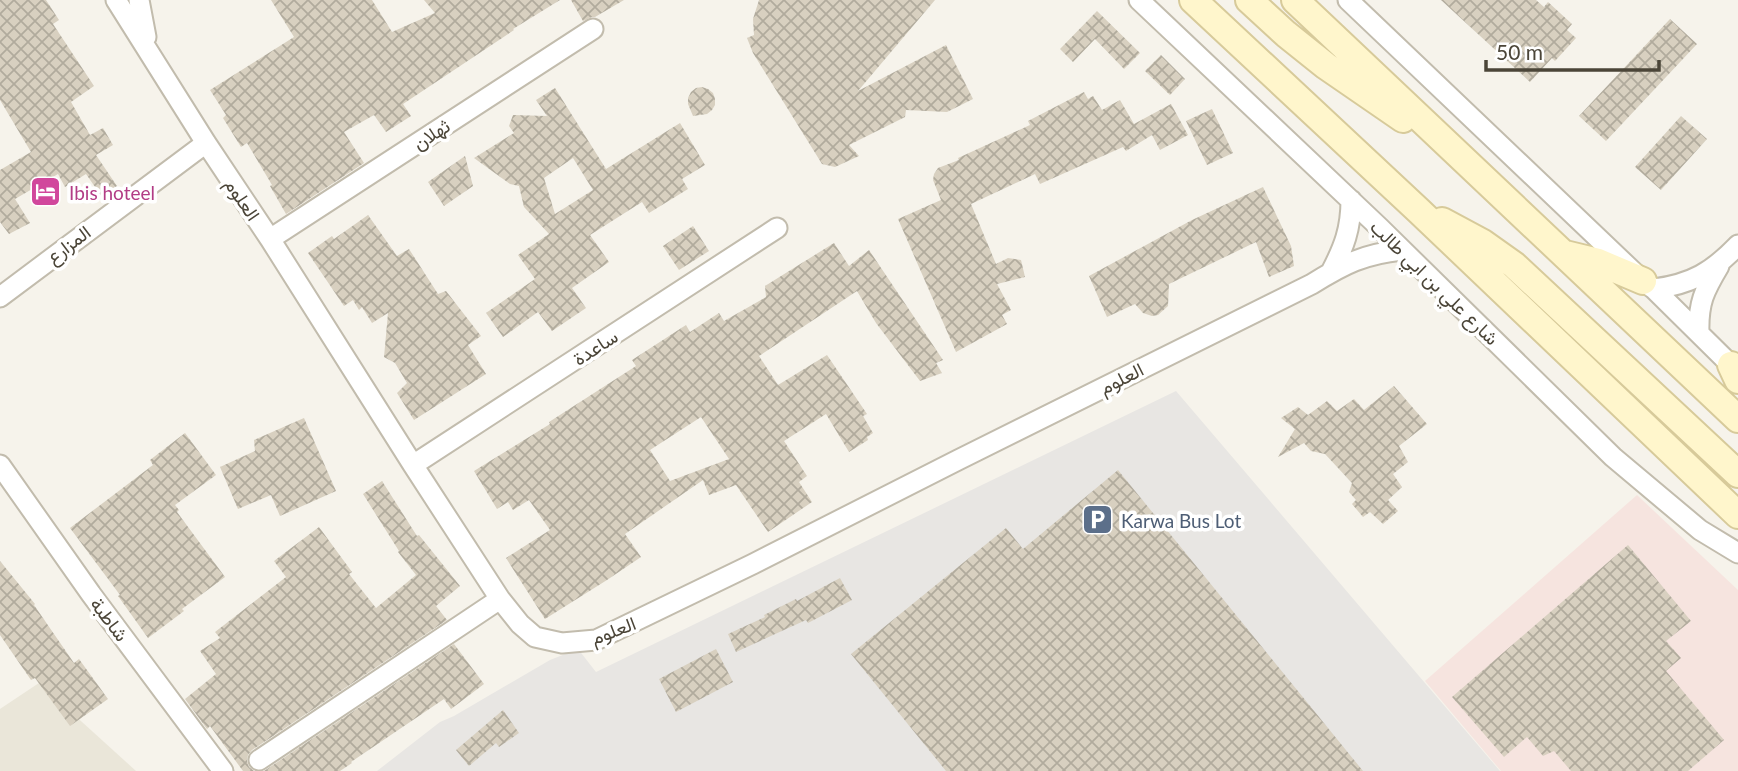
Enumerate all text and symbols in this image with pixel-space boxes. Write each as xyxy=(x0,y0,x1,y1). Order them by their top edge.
scale bar xyxy=(1486,28,1659,72)
text: 50 m xyxy=(1496,39,1543,64)
street label: ثهلان xyxy=(408,113,455,155)
street label: العلوم xyxy=(219,173,266,226)
hotel icon: Ibis hoteel xyxy=(29,175,63,209)
place label: Ibis hoteel xyxy=(69,181,155,204)
street label: شارع علي بن ابي طالب xyxy=(1362,215,1504,353)
street label: المزارع xyxy=(41,220,96,270)
street label: ساعدة xyxy=(568,324,622,370)
street label: العلوم xyxy=(1095,357,1148,401)
parking icon: Karwa Bus Lot xyxy=(1081,503,1115,537)
place label: Karwa Bus Lot xyxy=(1121,509,1241,532)
street label: شاطبة xyxy=(85,593,134,646)
street label: العلوم xyxy=(587,611,640,651)

